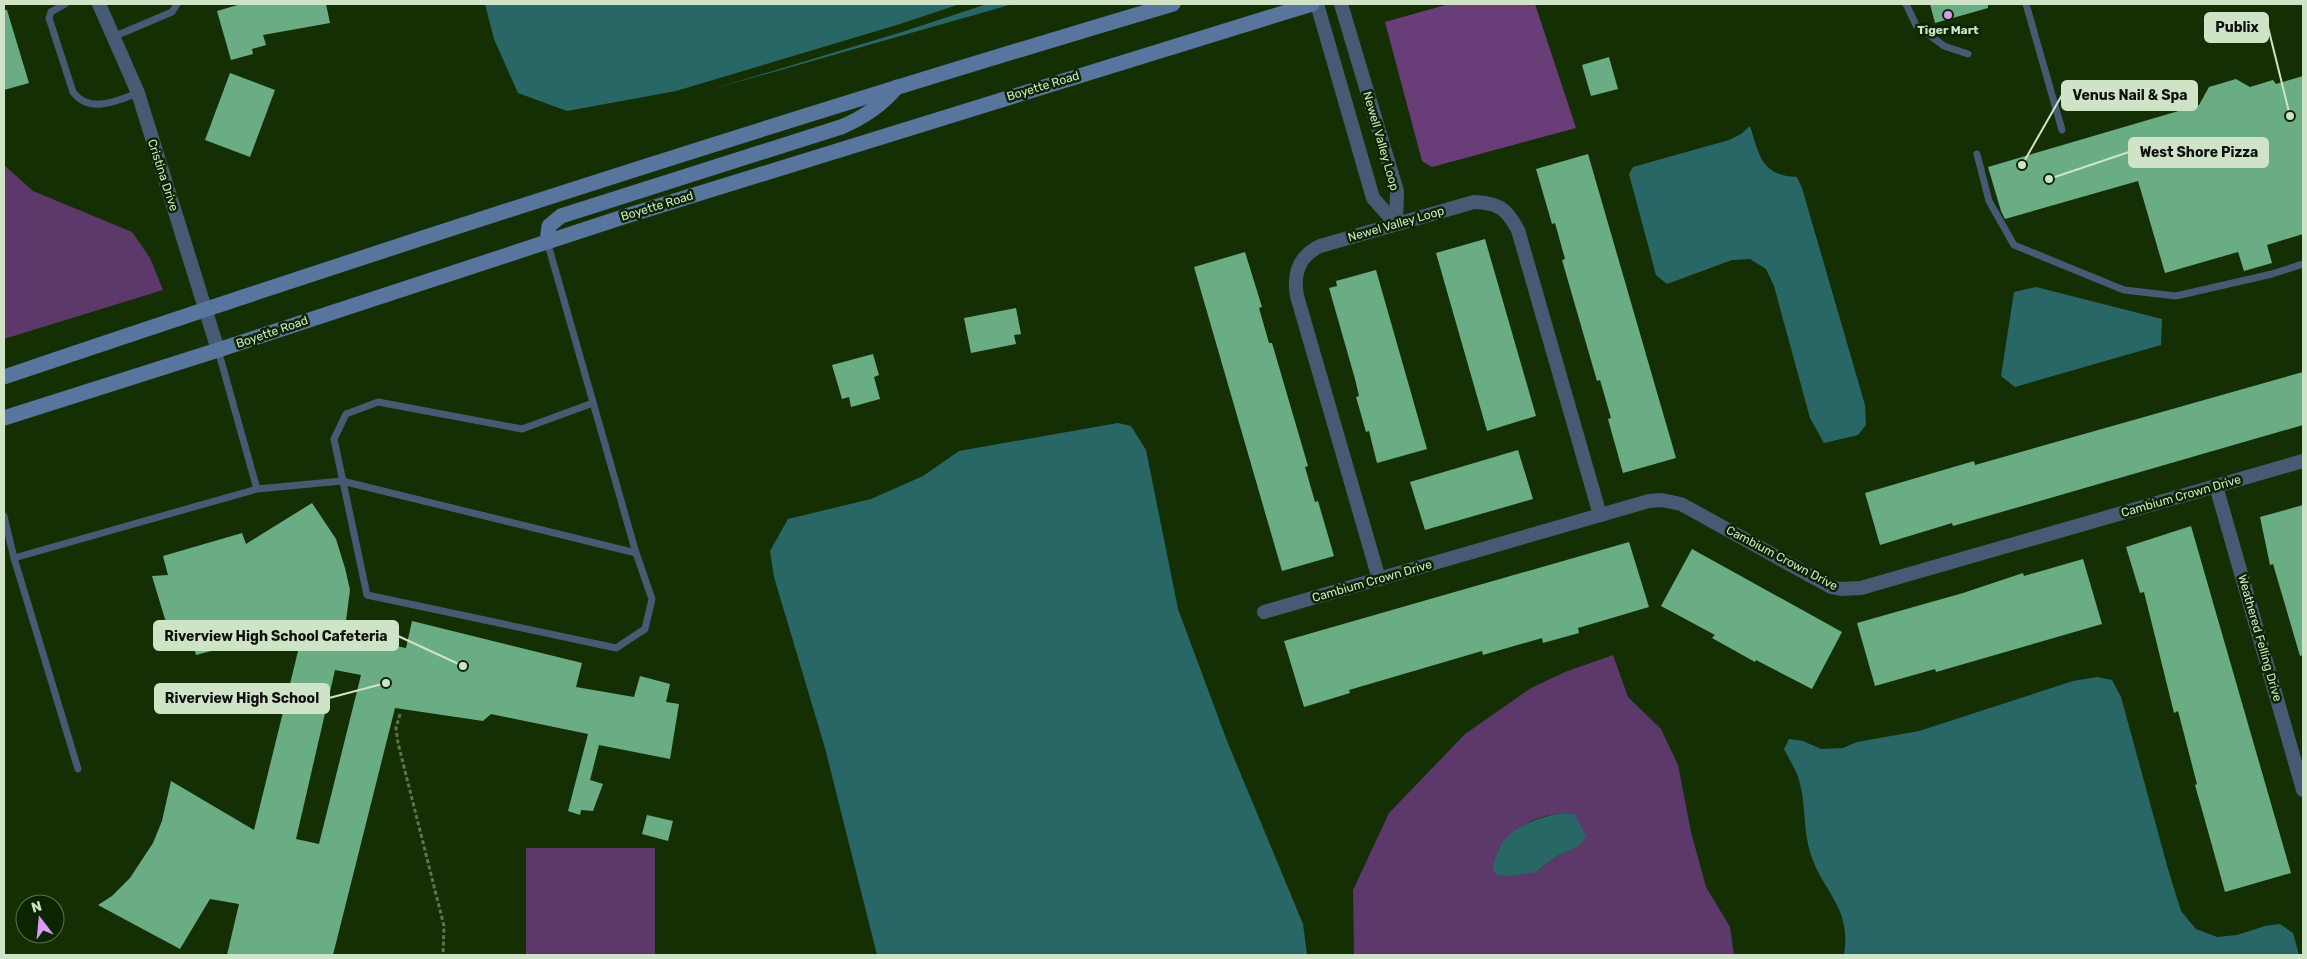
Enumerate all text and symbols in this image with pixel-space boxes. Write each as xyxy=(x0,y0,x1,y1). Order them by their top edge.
marker: Tiger Mart xyxy=(1942,9,1954,21)
callout: Publix xyxy=(2205,13,2268,42)
text: Publix xyxy=(2215,19,2260,36)
place label: Tiger Mart xyxy=(1917,23,1979,37)
street label: Boyette Road xyxy=(1005,68,1081,104)
callout: Venus Nail & Spa xyxy=(2062,81,2197,110)
text: Venus Nail & Spa xyxy=(2072,87,2188,104)
street label: Newell Valley Loop xyxy=(1360,90,1402,192)
street label: Cristina Drive xyxy=(145,137,181,213)
callout: West Shore Pizza xyxy=(2129,138,2268,167)
text: West Shore Pizza xyxy=(2140,144,2258,161)
street label: Boyette Road xyxy=(619,188,695,224)
street label: Newel Valley Loop xyxy=(1346,204,1446,244)
street label: Boyette Road xyxy=(234,313,310,351)
street label: Cambium Crown Drive xyxy=(2119,472,2243,520)
street label: Cambium Crown Drive xyxy=(1724,523,1840,593)
street label: Cambium Crown Drive xyxy=(1310,557,1434,605)
street label: Weathered Felling Drive xyxy=(2235,573,2285,703)
callout: Riverview High School Cafeteria xyxy=(154,621,398,650)
text: Riverview High School Cafeteria xyxy=(164,628,388,645)
callout: Riverview High School xyxy=(155,684,329,713)
text: Riverview High School xyxy=(165,690,319,707)
north arrow xyxy=(15,894,65,944)
text: N xyxy=(29,897,44,917)

